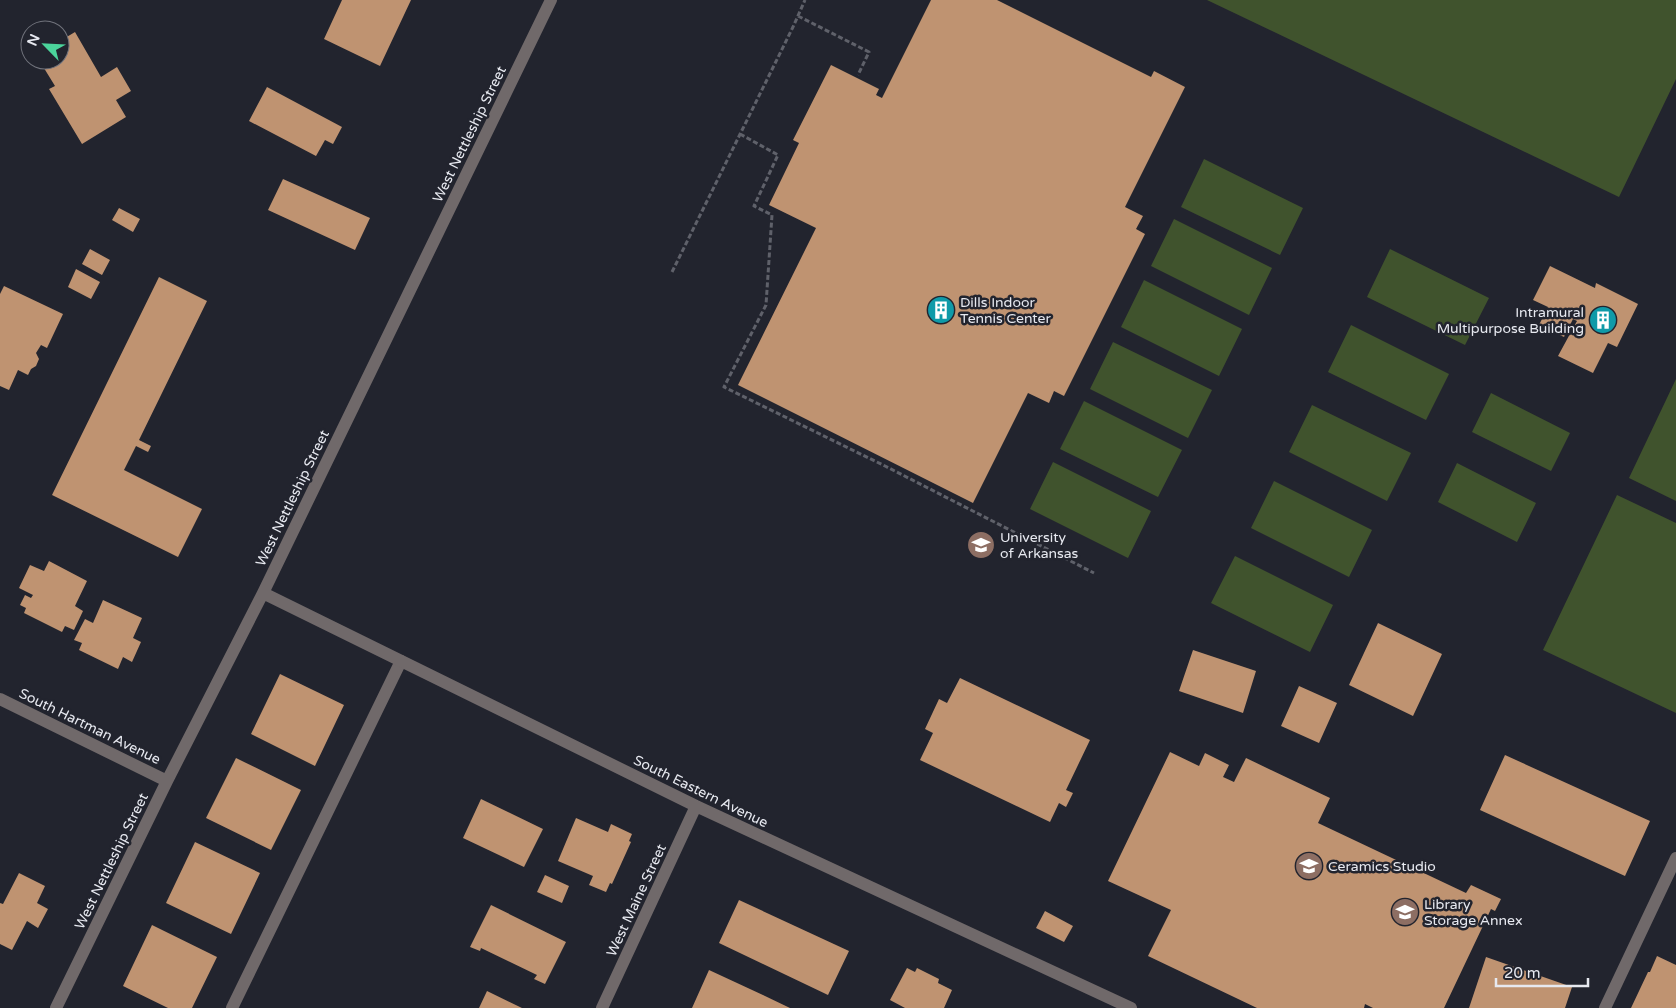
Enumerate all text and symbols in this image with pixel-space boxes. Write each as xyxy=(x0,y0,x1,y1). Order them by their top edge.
north arrow xyxy=(20,20,70,70)
text: N xyxy=(24,31,44,49)
street label: West Nettleship Street xyxy=(429,63,510,205)
place label: Dills Indoor Tennis Center xyxy=(960,294,1051,327)
building icon: Dills Indoor Tennis Center xyxy=(926,295,956,325)
place label: Intramural Multipurpose Building xyxy=(1437,304,1584,337)
building icon: Intramural Multipurpose Building xyxy=(1588,305,1618,335)
street label: West Nettleship Street xyxy=(252,427,333,569)
place label: University of Arkansas xyxy=(1000,529,1079,562)
school or university icon: University of Arkansas xyxy=(966,530,996,560)
street label: South Hartman Avenue xyxy=(16,685,163,768)
street label: South Eastern Avenue xyxy=(631,752,771,831)
street label: West Nettleship Street xyxy=(71,790,152,932)
street label: West Maine Street xyxy=(603,841,670,959)
school or university icon: Ceramics Studio xyxy=(1294,851,1324,881)
place label: Ceramics Studio xyxy=(1328,858,1436,875)
place label: Library Storage Annex xyxy=(1424,896,1523,929)
school or university icon: Library Storage Annex xyxy=(1390,897,1420,927)
scale bar xyxy=(1496,956,1588,988)
text: 20 m xyxy=(1504,964,1541,982)

